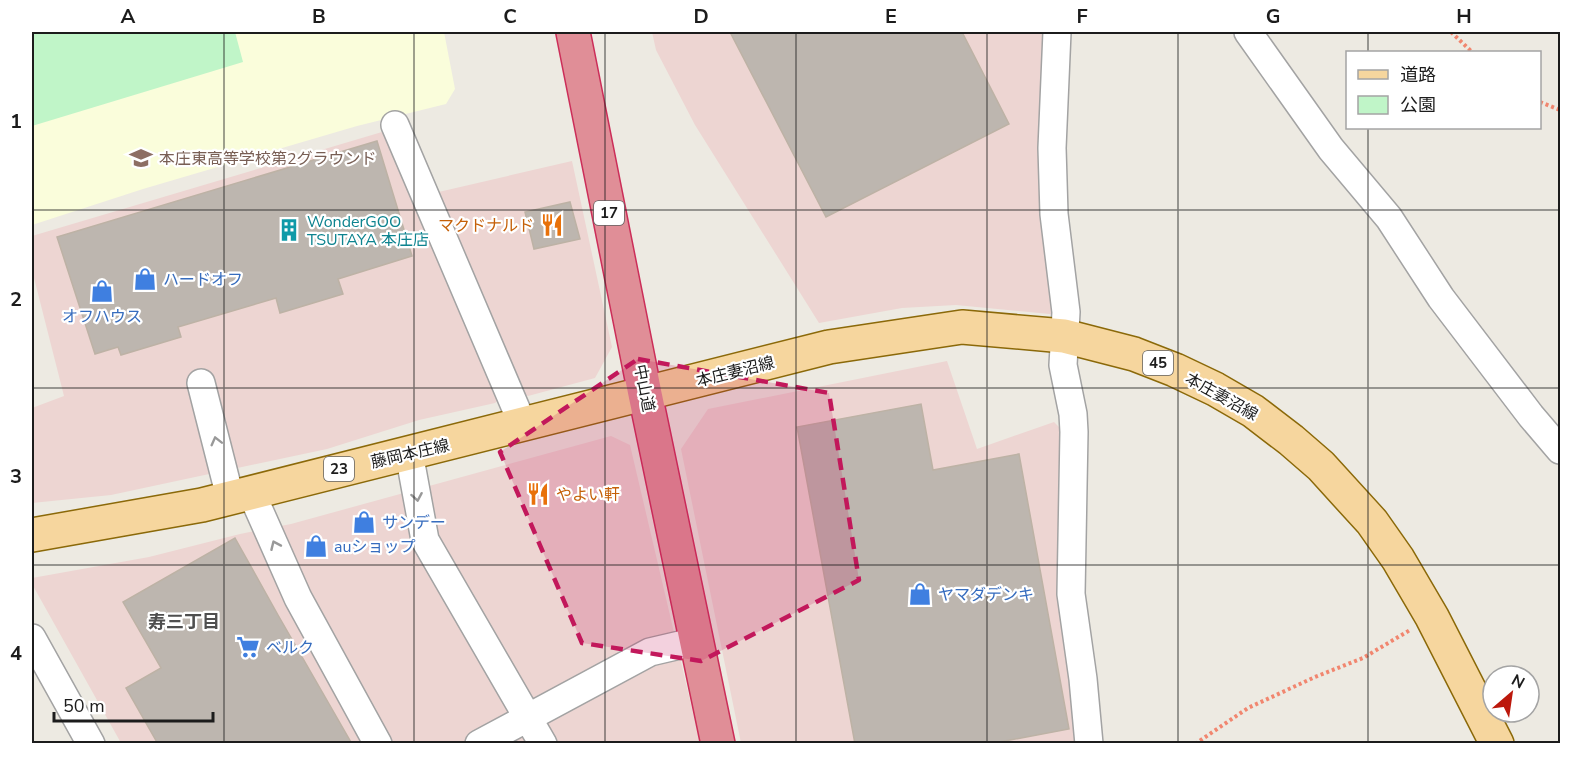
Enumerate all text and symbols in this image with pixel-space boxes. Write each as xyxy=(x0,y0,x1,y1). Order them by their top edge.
text: A xyxy=(121,3,136,30)
text: B xyxy=(312,3,326,30)
text: C xyxy=(503,3,517,30)
text: D xyxy=(693,3,709,30)
text: E xyxy=(885,3,897,30)
text: F xyxy=(1076,3,1088,30)
text: G xyxy=(1266,3,1280,30)
text: H xyxy=(1456,3,1472,30)
legend xyxy=(1346,51,1541,129)
text: 道路 xyxy=(1400,63,1436,87)
text: 公園 xyxy=(1400,93,1436,117)
text: 1 xyxy=(10,108,22,135)
school or university icon: 本庄東高等学校第2グラウンド xyxy=(128,145,154,171)
place label: 本庄東高等学校第2グラウンド xyxy=(159,148,377,170)
road number: 17 xyxy=(594,201,624,225)
place label: WonderGOO TSUTAYA 本庄店 xyxy=(307,211,429,251)
restaurant icon: マクドナルド xyxy=(539,212,565,238)
place label: マクドナルド xyxy=(438,215,534,237)
building icon: WonderGOO TSUTAYA 本庄店 xyxy=(276,217,302,243)
shop icon: ハードオフ xyxy=(132,266,158,292)
place label: ハードオフ xyxy=(163,269,243,291)
shop icon: オフハウス xyxy=(89,278,115,304)
text: 2 xyxy=(10,286,22,313)
place label: オフハウス xyxy=(62,306,142,328)
road number: 45 xyxy=(1143,351,1173,375)
street label: 本庄妻沼線 xyxy=(694,352,777,392)
street label: 中山道 xyxy=(629,363,659,414)
street label: 本庄妻沼線 xyxy=(1181,368,1262,426)
street label: 藤岡本庄線 xyxy=(369,434,452,474)
one-way arrow xyxy=(210,436,223,446)
road number: 23 xyxy=(324,457,354,481)
text: 3 xyxy=(10,463,22,490)
restaurant icon: やよい軒 xyxy=(525,481,551,507)
place label: やよい軒 xyxy=(556,484,620,506)
one-way arrow xyxy=(410,491,423,501)
shop icon: サンデー xyxy=(351,509,377,535)
place label: サンデー xyxy=(382,512,446,534)
shop icon: auショップ xyxy=(303,533,329,559)
place label: auショップ xyxy=(334,536,415,558)
one-way arrow xyxy=(270,540,282,551)
shop icon: ヤマダデンキ xyxy=(907,581,933,607)
place label: ヤマダデンキ xyxy=(938,584,1034,606)
district label: 寿三丁目 xyxy=(148,610,220,634)
supermarket icon: ベルク xyxy=(235,634,261,660)
place label: ベルク xyxy=(266,637,314,659)
text: 4 xyxy=(10,640,22,667)
north arrow xyxy=(1481,664,1541,724)
text: N xyxy=(1507,669,1528,694)
scale bar xyxy=(54,685,213,723)
text: 50 m xyxy=(63,694,105,718)

